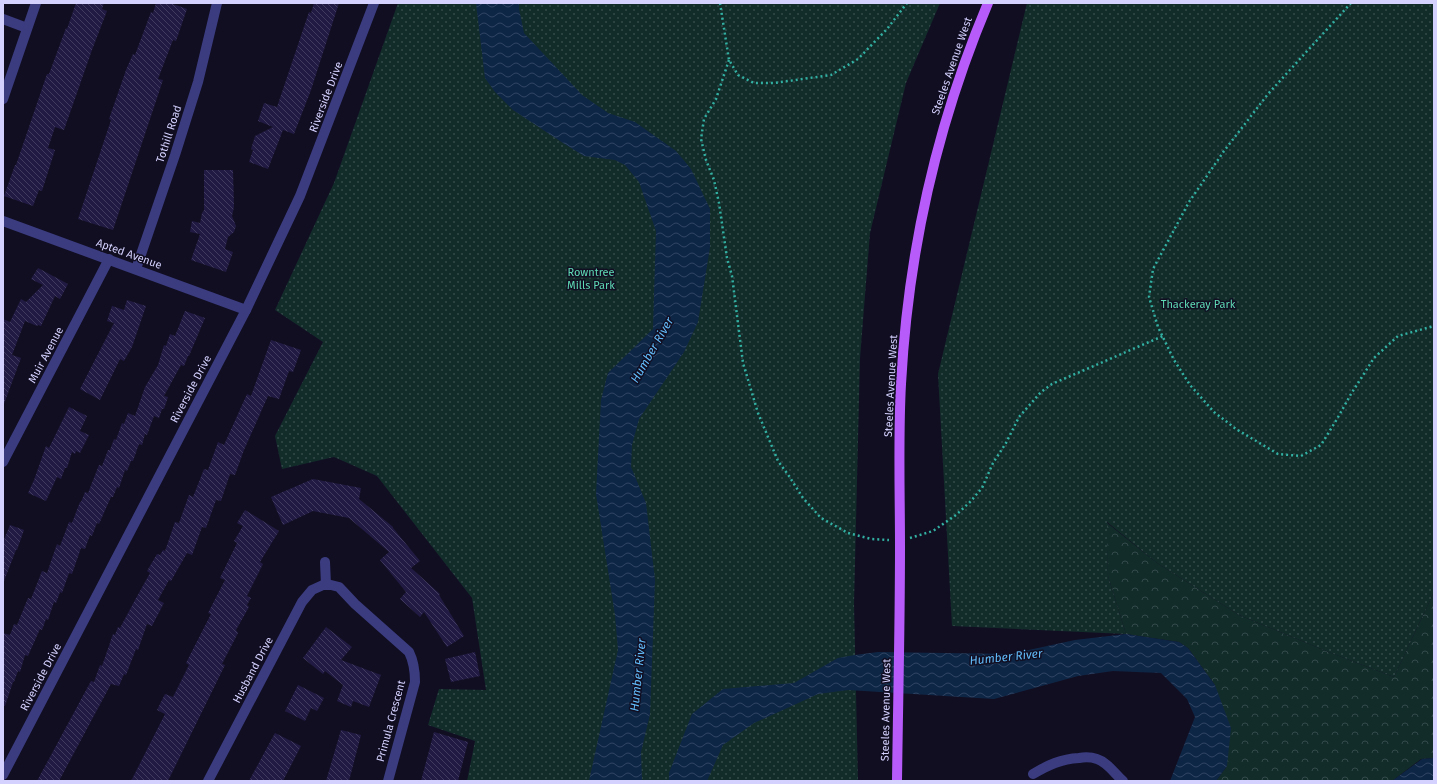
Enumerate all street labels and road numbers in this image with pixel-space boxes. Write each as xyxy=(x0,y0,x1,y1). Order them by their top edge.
street label: Steeles Avenue West xyxy=(929,15,975,117)
street label: Riverside Drive xyxy=(307,60,345,134)
street label: Tothill Road xyxy=(154,104,184,164)
street label: Apted Avenue xyxy=(95,236,163,272)
street label: Muir Avenue xyxy=(26,325,66,385)
street label: Steeles Avenue West xyxy=(882,334,900,438)
street label: Riverside Drive xyxy=(168,353,214,425)
street label: Husband Drive xyxy=(230,635,276,705)
street label: Riverside Drive xyxy=(18,641,64,713)
street label: Steeles Avenue West xyxy=(879,659,893,761)
street label: Primula Crescent xyxy=(374,679,408,763)

